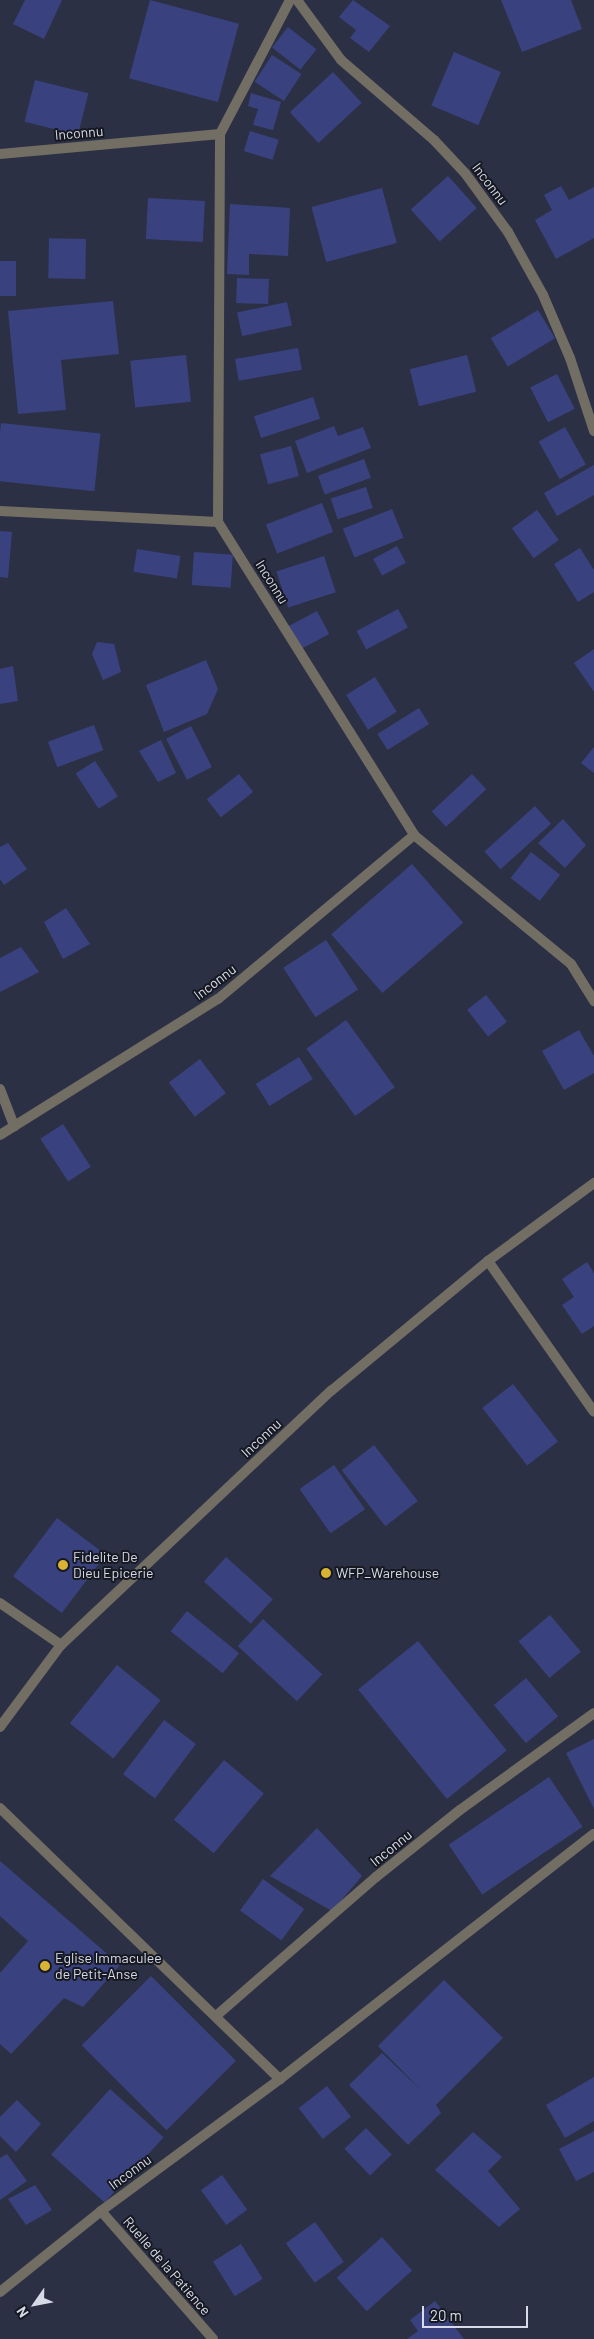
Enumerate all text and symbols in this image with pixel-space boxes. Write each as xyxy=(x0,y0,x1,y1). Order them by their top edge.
street label: Inconnu xyxy=(54,123,104,143)
street label: Inconnu xyxy=(469,160,511,208)
street label: Inconnu xyxy=(252,557,292,607)
street label: Inconnu xyxy=(191,961,239,1003)
street label: Inconnu xyxy=(238,1415,284,1461)
place label: Fidelite De Dieu Epicerie xyxy=(73,1549,154,1581)
marker: Fidelite De Dieu Epicerie xyxy=(57,1559,69,1571)
place label: WFP_Warehouse xyxy=(336,1565,439,1581)
marker: WFP_Warehouse xyxy=(320,1567,332,1579)
street label: Inconnu xyxy=(367,1826,415,1870)
place label: Eglise Immaculee de Petit-Anse xyxy=(55,1950,162,1982)
marker: Eglise Immaculee de Petit-Anse xyxy=(39,1960,51,1972)
street label: Inconnu xyxy=(105,2151,155,2193)
street label: Ruelle de la Patience xyxy=(120,2213,214,2319)
north arrow xyxy=(10,2279,60,2329)
scale bar xyxy=(424,2296,530,2328)
text: N xyxy=(12,2304,32,2321)
text: 20 m xyxy=(430,2306,462,2324)

